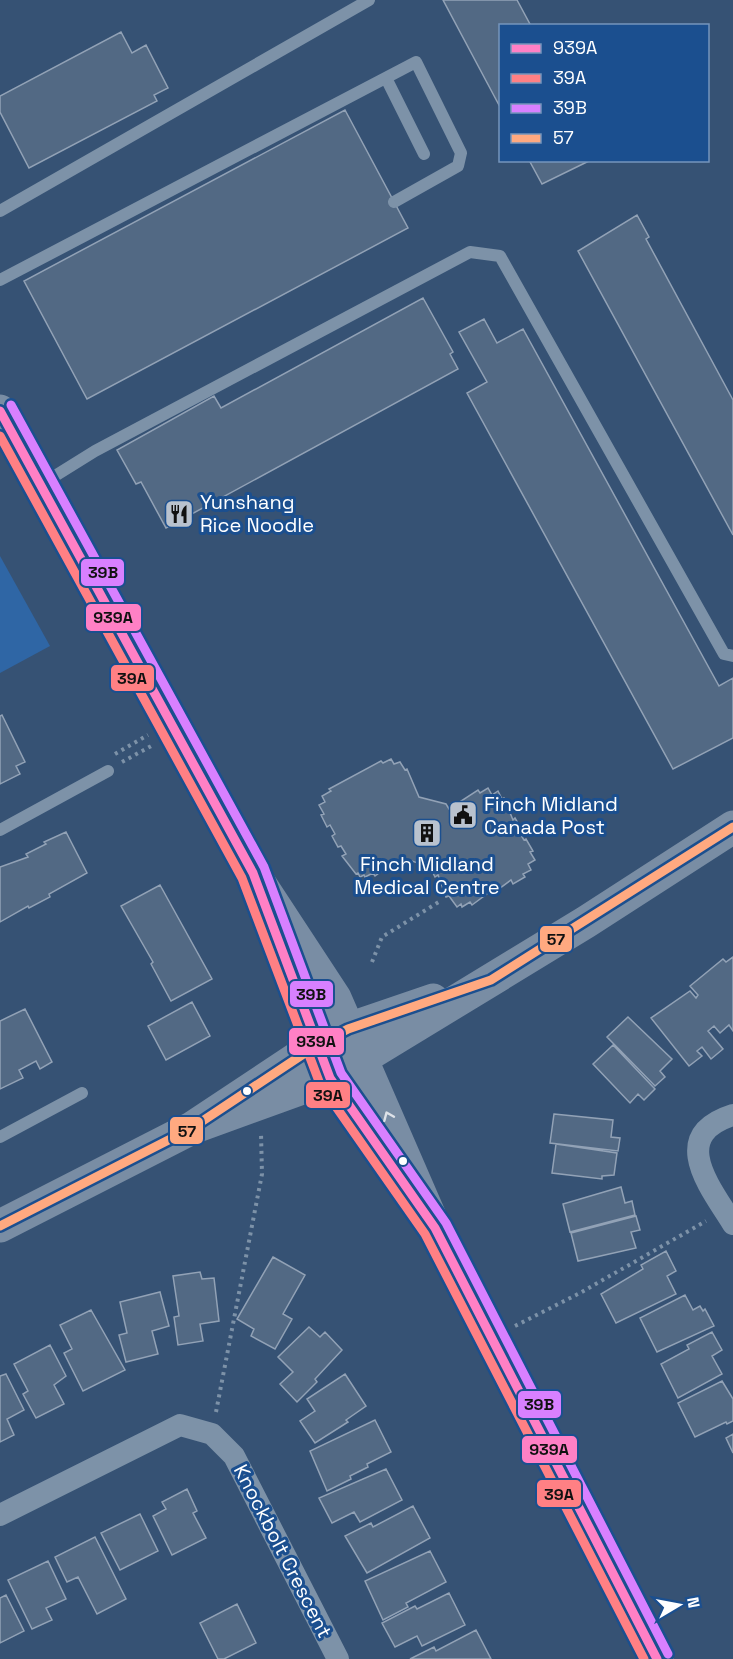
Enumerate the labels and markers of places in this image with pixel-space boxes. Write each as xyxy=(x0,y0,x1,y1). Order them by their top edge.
place label: Yunshang Rice Noodle xyxy=(200,489,314,538)
restaurant icon: Yunshang Rice Noodle xyxy=(163,498,195,530)
place label: Finch Midland Canada Post xyxy=(484,791,618,840)
public building icon: Finch Midland Canada Post xyxy=(447,799,479,831)
building icon: Finch Midland Medical Centre xyxy=(411,817,443,849)
place label: Finch Midland Medical Centre xyxy=(354,851,500,900)
unlabelled marker xyxy=(241,1085,253,1097)
unlabelled marker xyxy=(397,1155,409,1167)

